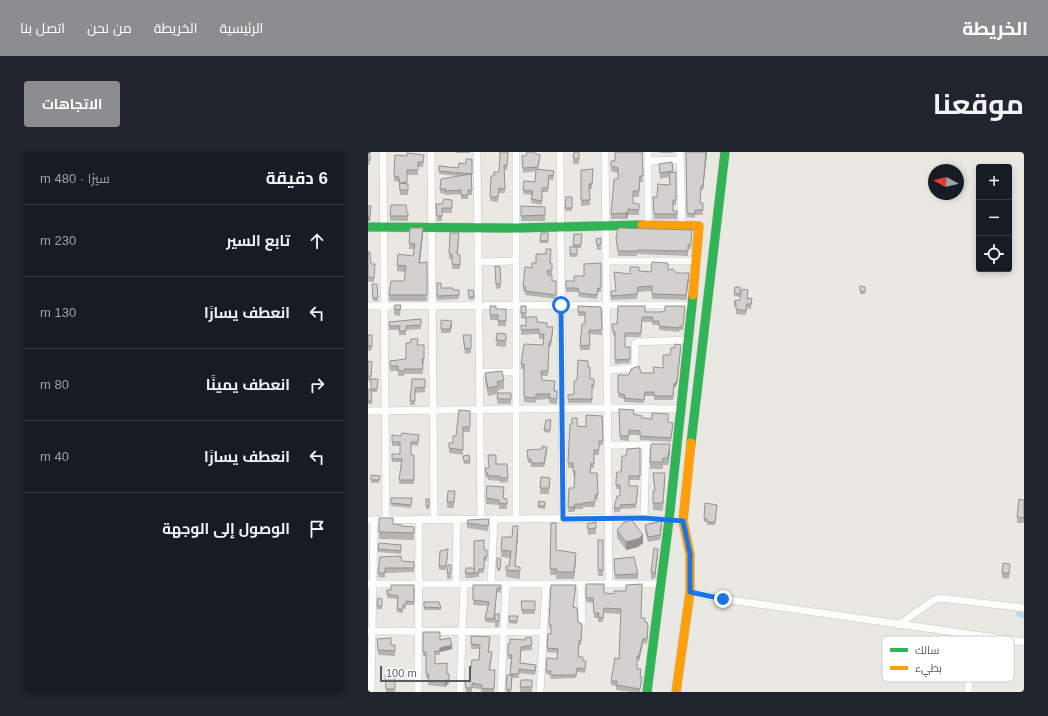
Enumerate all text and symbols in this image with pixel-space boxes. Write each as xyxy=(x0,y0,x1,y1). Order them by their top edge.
text: الخريطة xyxy=(962,18,1028,39)
text: اتصل بنا xyxy=(20,20,65,36)
text: من نحن xyxy=(87,20,132,36)
text: الخريطة xyxy=(154,20,197,36)
text: الرئيسية xyxy=(219,20,263,36)
button: الاتجاهات xyxy=(24,81,120,127)
text: موقعنا xyxy=(933,89,1024,120)
north arrow xyxy=(928,164,964,200)
map controls xyxy=(976,164,1012,272)
button: + xyxy=(976,164,1012,200)
text: 6 دقيقة xyxy=(266,169,328,188)
text: سيرًا · 480 m xyxy=(40,171,110,186)
button: − xyxy=(976,200,1012,236)
icon: ahead xyxy=(306,230,328,252)
text: تابع السير xyxy=(226,232,290,249)
text: 230 m xyxy=(40,233,76,248)
button: locate xyxy=(976,236,1012,272)
route start xyxy=(552,296,570,314)
icon: left xyxy=(306,302,328,324)
text: انعطف يسارًا xyxy=(204,304,290,321)
text: 130 m xyxy=(40,305,76,320)
icon: right xyxy=(306,374,328,396)
text: انعطف يمينًا xyxy=(206,376,290,393)
text: 80 m xyxy=(40,377,69,392)
icon: left xyxy=(306,446,328,468)
text: انعطف يسارًا xyxy=(204,448,290,465)
text: 40 m xyxy=(40,449,69,464)
icon: arrive xyxy=(306,518,328,540)
text: الوصول إلى الوجهة xyxy=(162,520,290,537)
route end xyxy=(714,590,732,608)
legend xyxy=(882,636,1014,682)
text: سالك xyxy=(915,644,939,656)
text: بطيء xyxy=(915,662,942,677)
scale bar xyxy=(380,664,471,683)
text: 100 m xyxy=(386,667,417,679)

